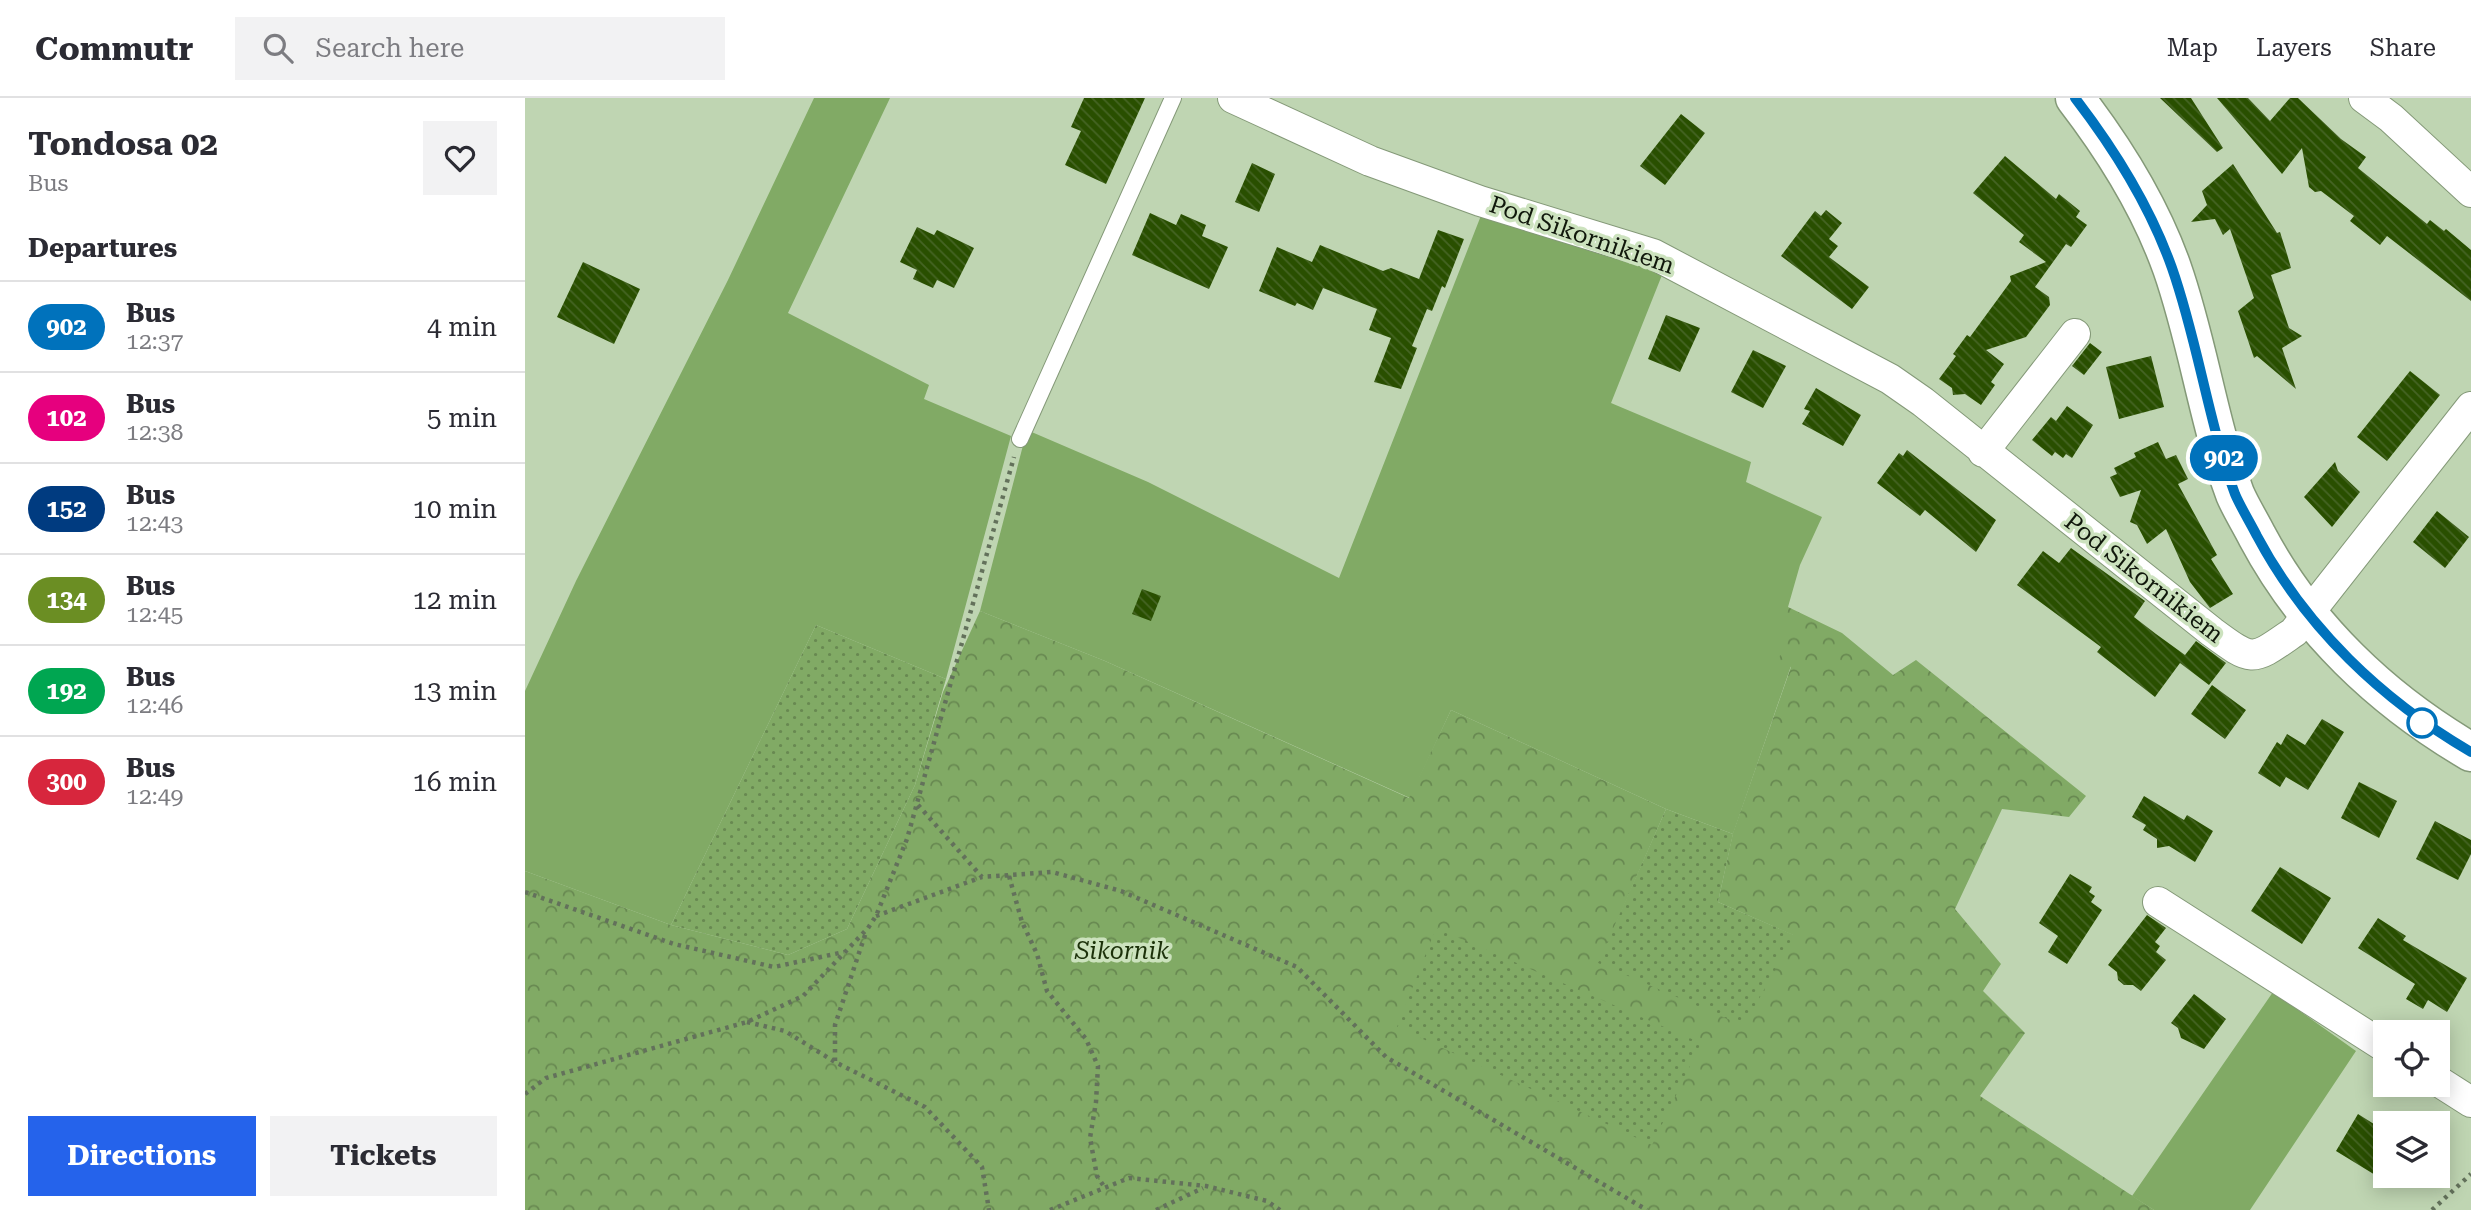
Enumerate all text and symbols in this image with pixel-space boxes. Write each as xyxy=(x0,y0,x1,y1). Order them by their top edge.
search box xyxy=(235,17,725,80)
text: Commutr xyxy=(35,29,193,68)
icon: search xyxy=(259,29,297,67)
text: Search here xyxy=(315,33,464,63)
text: Map xyxy=(2167,34,2218,62)
text: Layers xyxy=(2256,34,2332,62)
text: Share xyxy=(2370,34,2436,62)
button: heart xyxy=(423,121,497,195)
text: Tondosa 02 xyxy=(28,124,218,163)
text: Bus xyxy=(28,170,68,197)
street label: Pod Sikornikiem xyxy=(1486,190,1678,280)
text: Departures xyxy=(28,233,177,263)
text: Bus xyxy=(126,298,175,328)
text: 4 min xyxy=(427,312,497,342)
text: 902 xyxy=(46,313,87,341)
text: 12:37 xyxy=(126,328,183,355)
text: Bus xyxy=(126,389,175,419)
text: 5 min xyxy=(427,403,497,433)
text: 102 xyxy=(46,404,87,432)
text: 12:38 xyxy=(126,419,183,446)
line badge: 902 xyxy=(2184,435,2264,481)
text: 902 xyxy=(2204,444,2244,472)
text: Bus xyxy=(126,480,175,510)
text: 10 min xyxy=(413,494,497,524)
text: 152 xyxy=(46,495,87,523)
street label: Pod Sikornikiem xyxy=(2059,507,2229,649)
text: 12:43 xyxy=(126,510,183,537)
text: Bus xyxy=(126,571,175,601)
text: 12 min xyxy=(413,585,497,615)
text: 134 xyxy=(46,586,87,614)
text: 12:45 xyxy=(126,601,183,628)
text: Bus xyxy=(126,662,175,692)
text: 13 min xyxy=(413,676,497,706)
text: 192 xyxy=(46,677,87,705)
text: 12:46 xyxy=(126,692,183,719)
unlabelled marker xyxy=(2407,708,2437,738)
text: Bus xyxy=(126,753,175,783)
text: 16 min xyxy=(413,767,497,797)
text: 300 xyxy=(46,768,87,796)
text: 12:49 xyxy=(126,783,183,810)
park label: Sikornik xyxy=(1074,937,1169,965)
map controls xyxy=(2373,1020,2450,1188)
button: locate xyxy=(2373,1020,2450,1097)
button: layers xyxy=(2373,1111,2450,1188)
button: Directions xyxy=(28,1116,256,1196)
button: Tickets xyxy=(270,1116,497,1196)

